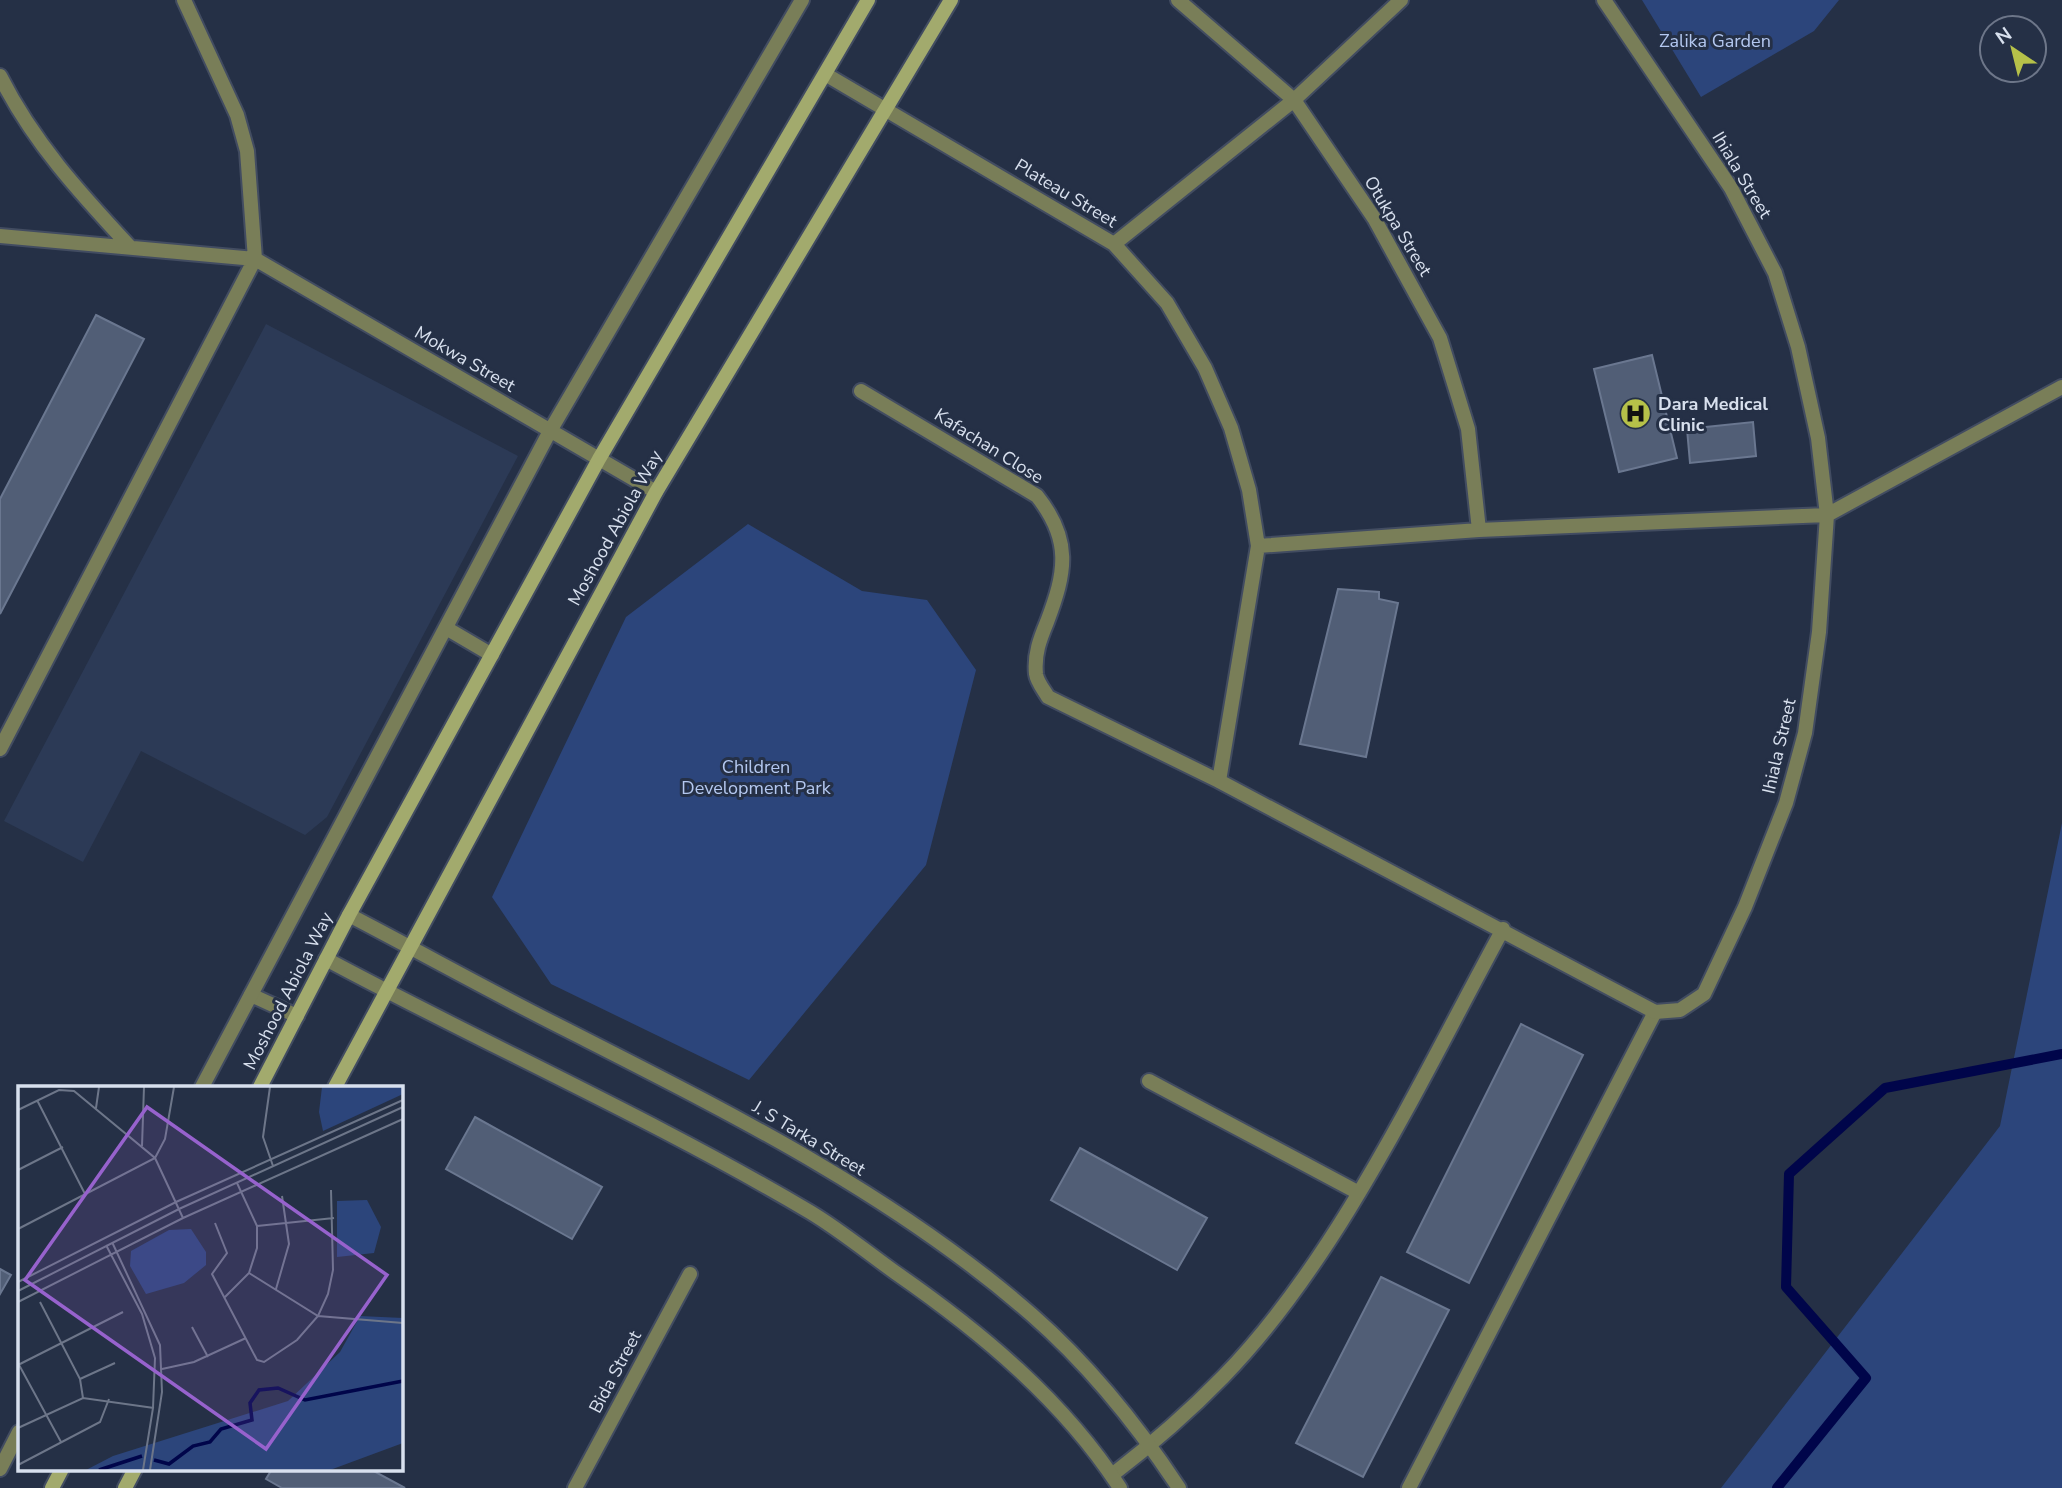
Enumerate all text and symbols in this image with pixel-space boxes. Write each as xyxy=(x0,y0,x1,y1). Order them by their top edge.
north arrow xyxy=(1978,14,2048,84)
text: N xyxy=(1991,21,2017,51)
park label: Zalika Garden xyxy=(1659,29,1771,53)
street label: Ihiala Street xyxy=(1707,127,1778,223)
street label: Plateau Street xyxy=(1010,153,1122,233)
street label: Otukpa Street xyxy=(1359,171,1438,281)
street label: Mokwa Street xyxy=(410,321,520,398)
place label: Dara Medical Clinic xyxy=(1658,392,1768,437)
hospital icon: Dara Medical Clinic xyxy=(1618,397,1652,431)
street label: Kafachan Close xyxy=(930,403,1048,489)
street label: Moshood Abiola Way xyxy=(562,445,668,610)
street label: Ihiala Street xyxy=(1756,695,1802,796)
park label: Children Development Park xyxy=(681,755,832,800)
street label: Moshood Abiola Way xyxy=(238,907,339,1074)
inset map xyxy=(18,1086,402,1470)
street label: J. S Tarka Street xyxy=(747,1094,870,1182)
street label: Bida Street xyxy=(583,1326,647,1417)

